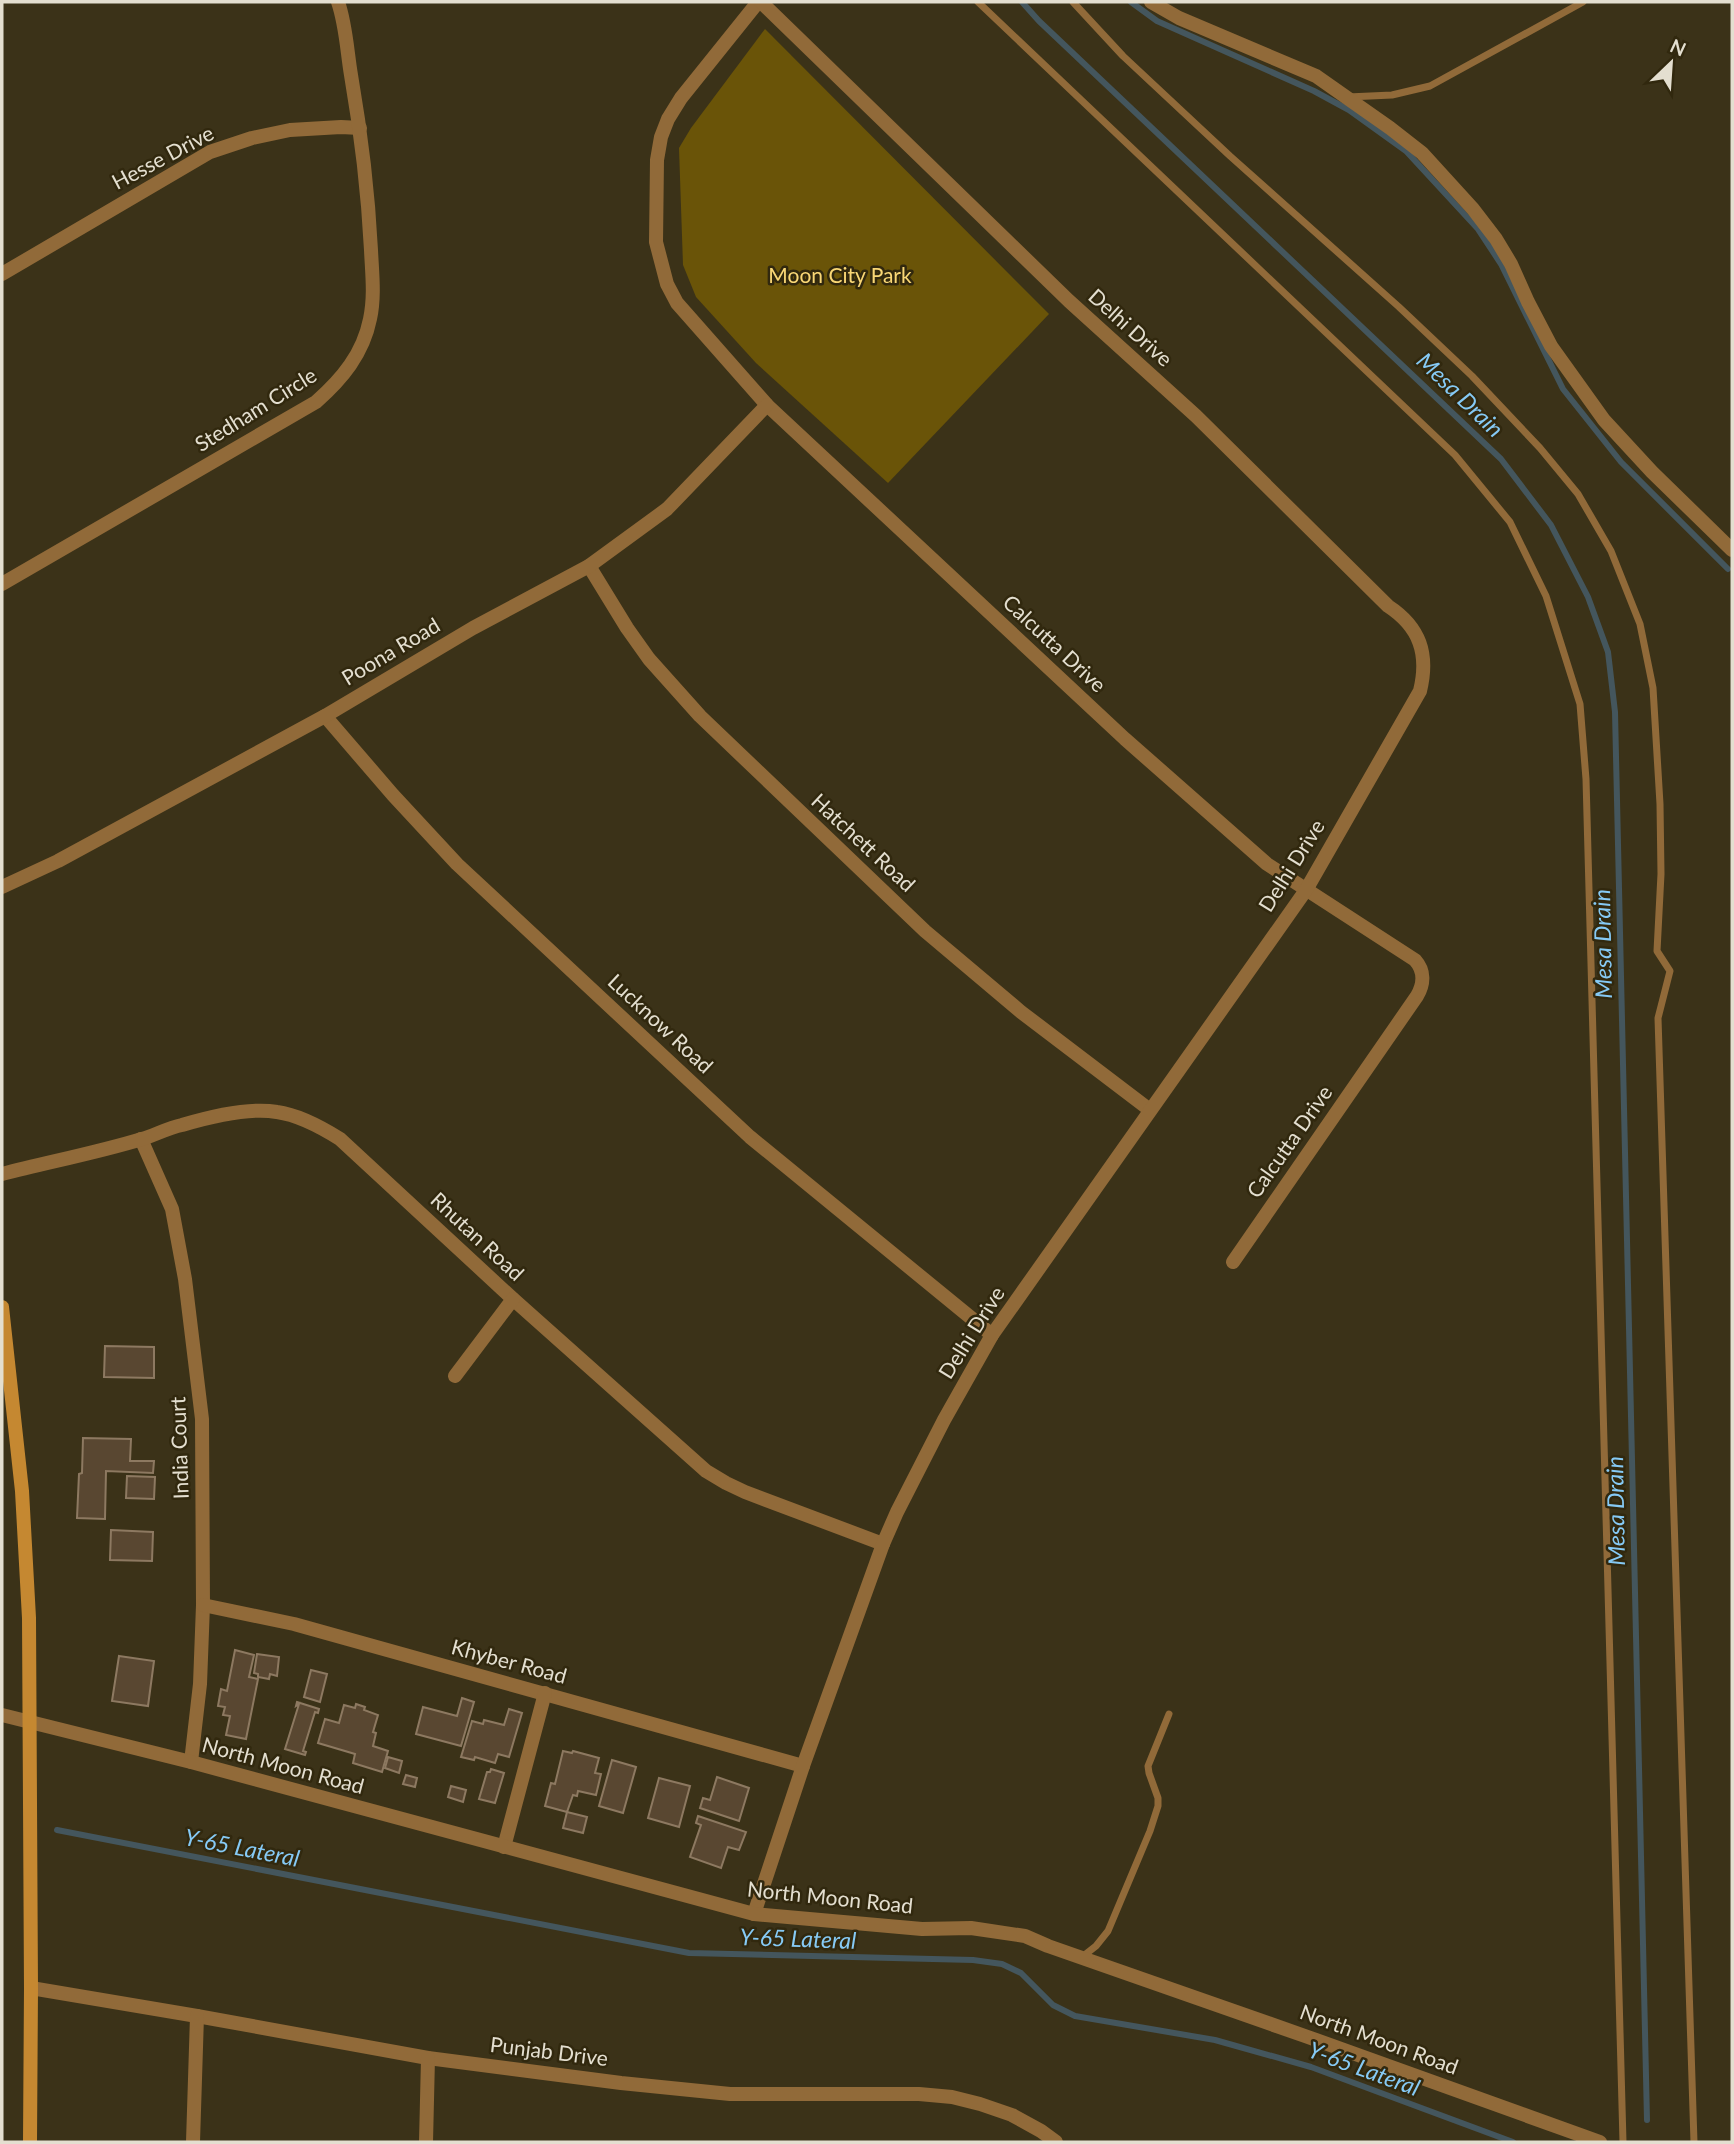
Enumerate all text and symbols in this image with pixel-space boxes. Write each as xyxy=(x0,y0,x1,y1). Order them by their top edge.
north arrow xyxy=(1636,28,1706,98)
text: N xyxy=(1667,34,1690,61)
street label: Hesse Drive xyxy=(107,119,217,194)
park label: Moon City Park xyxy=(768,262,912,287)
street label: Delhi Drive xyxy=(1084,283,1178,371)
water label: Mesa Drain xyxy=(1412,346,1510,442)
street label: Stedham Circle xyxy=(190,361,321,456)
street label: Calcutta Drive xyxy=(998,589,1112,697)
street label: Poona Road xyxy=(337,612,444,690)
street label: Hatchett Road xyxy=(807,788,921,896)
street label: Delhi Drive xyxy=(1253,814,1329,916)
water label: Mesa Drain xyxy=(1587,889,1617,999)
street label: Lucknow Road xyxy=(603,968,719,1078)
street label: Calcutta Drive xyxy=(1241,1080,1337,1202)
street label: Rhutan Road xyxy=(426,1186,530,1285)
street label: Delhi Drive xyxy=(933,1281,1009,1383)
street label: India Court xyxy=(164,1396,193,1500)
water label: Mesa Drain xyxy=(1600,1456,1630,1566)
street label: Khyber Road xyxy=(449,1633,570,1688)
street label: North Moon Road xyxy=(200,1731,367,1798)
water label: Y-65 Lateral xyxy=(182,1822,302,1872)
street label: North Moon Road xyxy=(746,1875,914,1918)
water label: Y-65 Lateral xyxy=(739,1922,857,1954)
street label: North Moon Road xyxy=(1297,1998,1462,2079)
street label: Punjab Drive xyxy=(489,2031,610,2070)
water label: Y-65 Lateral xyxy=(1305,2035,1424,2101)

